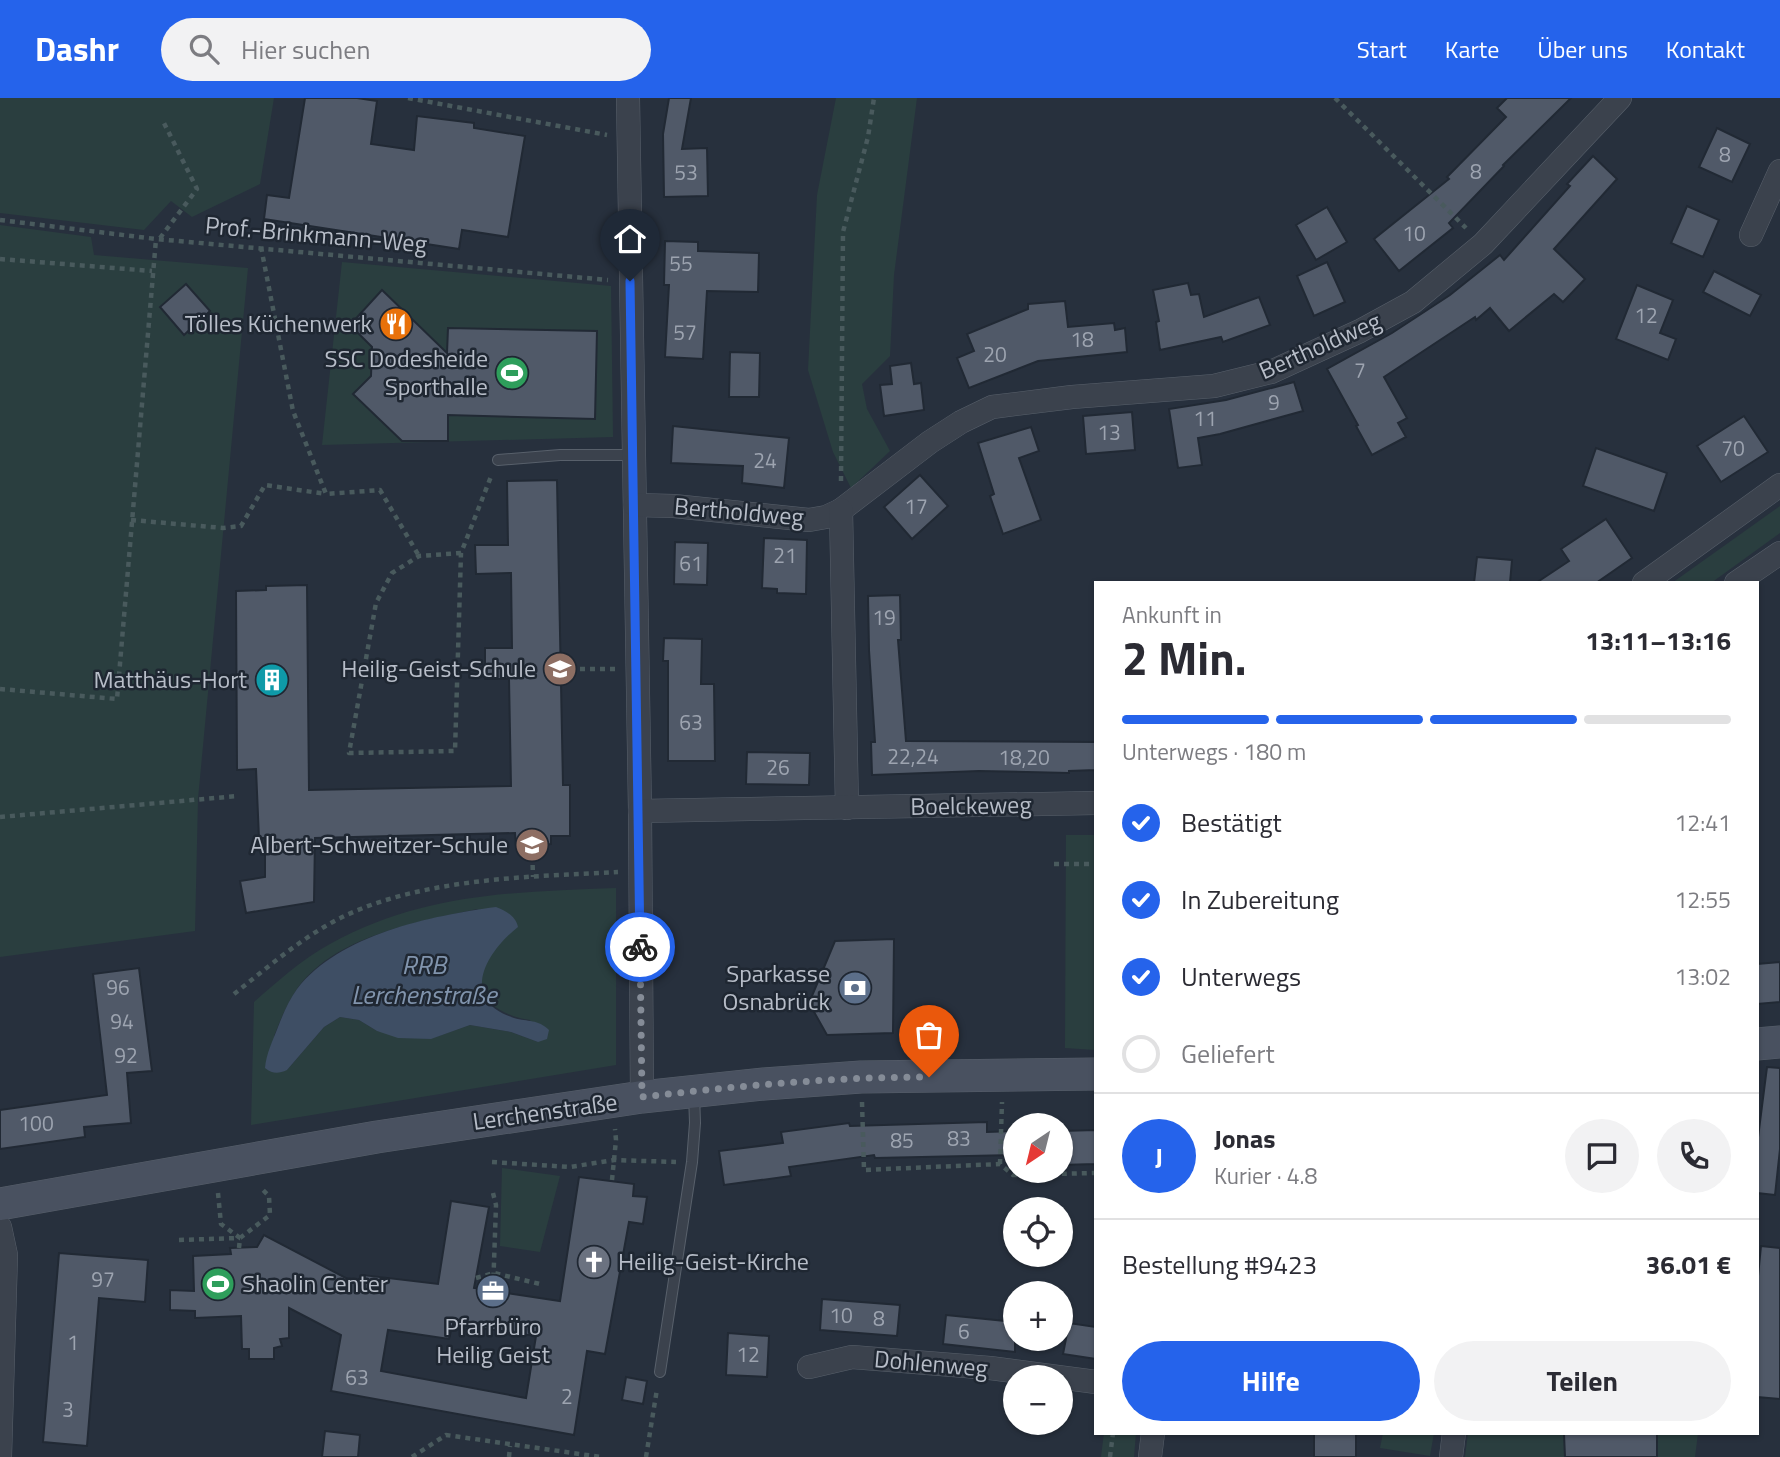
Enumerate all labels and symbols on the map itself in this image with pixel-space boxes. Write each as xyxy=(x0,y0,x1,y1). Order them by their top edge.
house number: 8 xyxy=(1719,138,1731,170)
house number: 8 xyxy=(1470,155,1482,187)
house number: 53 xyxy=(674,156,698,188)
street label: Prof.-Brinkmann-Weg xyxy=(204,206,429,262)
pin xyxy=(600,209,660,281)
house number: 10 xyxy=(1402,217,1426,249)
house number: 55 xyxy=(669,247,693,279)
house number: 12 xyxy=(1634,299,1658,331)
street label: Bertholdweg xyxy=(1253,302,1386,388)
place label: Tölles Küchenwerk xyxy=(185,305,372,341)
restaurant icon: Tölles Küchenwerk xyxy=(377,305,415,343)
house number: 57 xyxy=(673,316,697,348)
house number: 18 xyxy=(1070,323,1094,355)
house number: 20 xyxy=(983,338,1007,370)
place label: SSC Dodesheide Sporthalle xyxy=(324,340,488,404)
sports icon: SSC Dodesheide Sporthalle xyxy=(493,354,531,392)
house number: 7 xyxy=(1354,354,1366,386)
house number: 9 xyxy=(1268,386,1280,418)
house number: 11 xyxy=(1193,402,1217,434)
house number: 13 xyxy=(1097,416,1121,448)
house number: 70 xyxy=(1721,432,1745,464)
house number: 24 xyxy=(753,444,777,476)
street label: Bertholdweg xyxy=(673,487,805,535)
house number: 17 xyxy=(904,490,928,522)
house number: 21 xyxy=(773,539,797,571)
house number: 61 xyxy=(679,547,703,579)
house number: 19 xyxy=(872,601,896,633)
place label: Heilig-Geist-Schule xyxy=(341,650,536,686)
school or university icon: Heilig-Geist-Schule xyxy=(541,650,579,688)
place label: Matthäus-Hort xyxy=(93,661,248,697)
building icon: Matthäus-Hort xyxy=(253,661,291,699)
house number: 63 xyxy=(679,706,703,738)
house number: 22,24 xyxy=(887,740,939,772)
house number: 18,20 xyxy=(998,741,1050,773)
house number: 26 xyxy=(766,751,790,783)
street label: Boelckeweg xyxy=(910,786,1032,824)
place label: Albert-Schweitzer-Schule xyxy=(250,826,508,862)
school or university icon: Albert-Schweitzer-Schule xyxy=(513,826,551,864)
courier xyxy=(605,912,675,982)
water label: RRB Lerchenstraße xyxy=(351,945,499,1014)
place label: Sparkasse Osnabrück xyxy=(722,955,831,1019)
bank icon: Sparkasse Osnabrück xyxy=(836,969,874,1007)
house number: 96 xyxy=(106,971,130,1003)
house number: 94 xyxy=(110,1005,134,1037)
pin xyxy=(899,1005,959,1077)
house number: 92 xyxy=(114,1039,138,1071)
street label: Lerchenstraße xyxy=(470,1083,620,1139)
house number: 100 xyxy=(18,1107,54,1139)
north arrow xyxy=(1003,1113,1073,1183)
house number: 83 xyxy=(947,1122,971,1154)
house number: 85 xyxy=(890,1124,914,1156)
church icon: Heilig-Geist-Kirche xyxy=(575,1243,613,1281)
place label: Heilig-Geist-Kirche xyxy=(618,1243,809,1279)
house number: 97 xyxy=(91,1263,115,1295)
sports icon: Shaolin Center xyxy=(199,1265,237,1303)
place label: Shaolin Center xyxy=(242,1265,388,1301)
office icon: Pfarrbüro Heilig Geist xyxy=(474,1272,512,1310)
house number: 10 xyxy=(829,1299,853,1331)
house number: 8 xyxy=(873,1302,885,1334)
place label: Pfarrbüro Heilig Geist xyxy=(436,1308,550,1372)
house number: 6 xyxy=(958,1315,970,1347)
house number: 1 xyxy=(67,1326,79,1358)
house number: 12 xyxy=(736,1338,760,1370)
street label: Dohlenweg xyxy=(873,1340,989,1386)
house number: 63 xyxy=(345,1361,369,1393)
house number: 2 xyxy=(561,1380,573,1412)
house number: 3 xyxy=(62,1393,74,1425)

